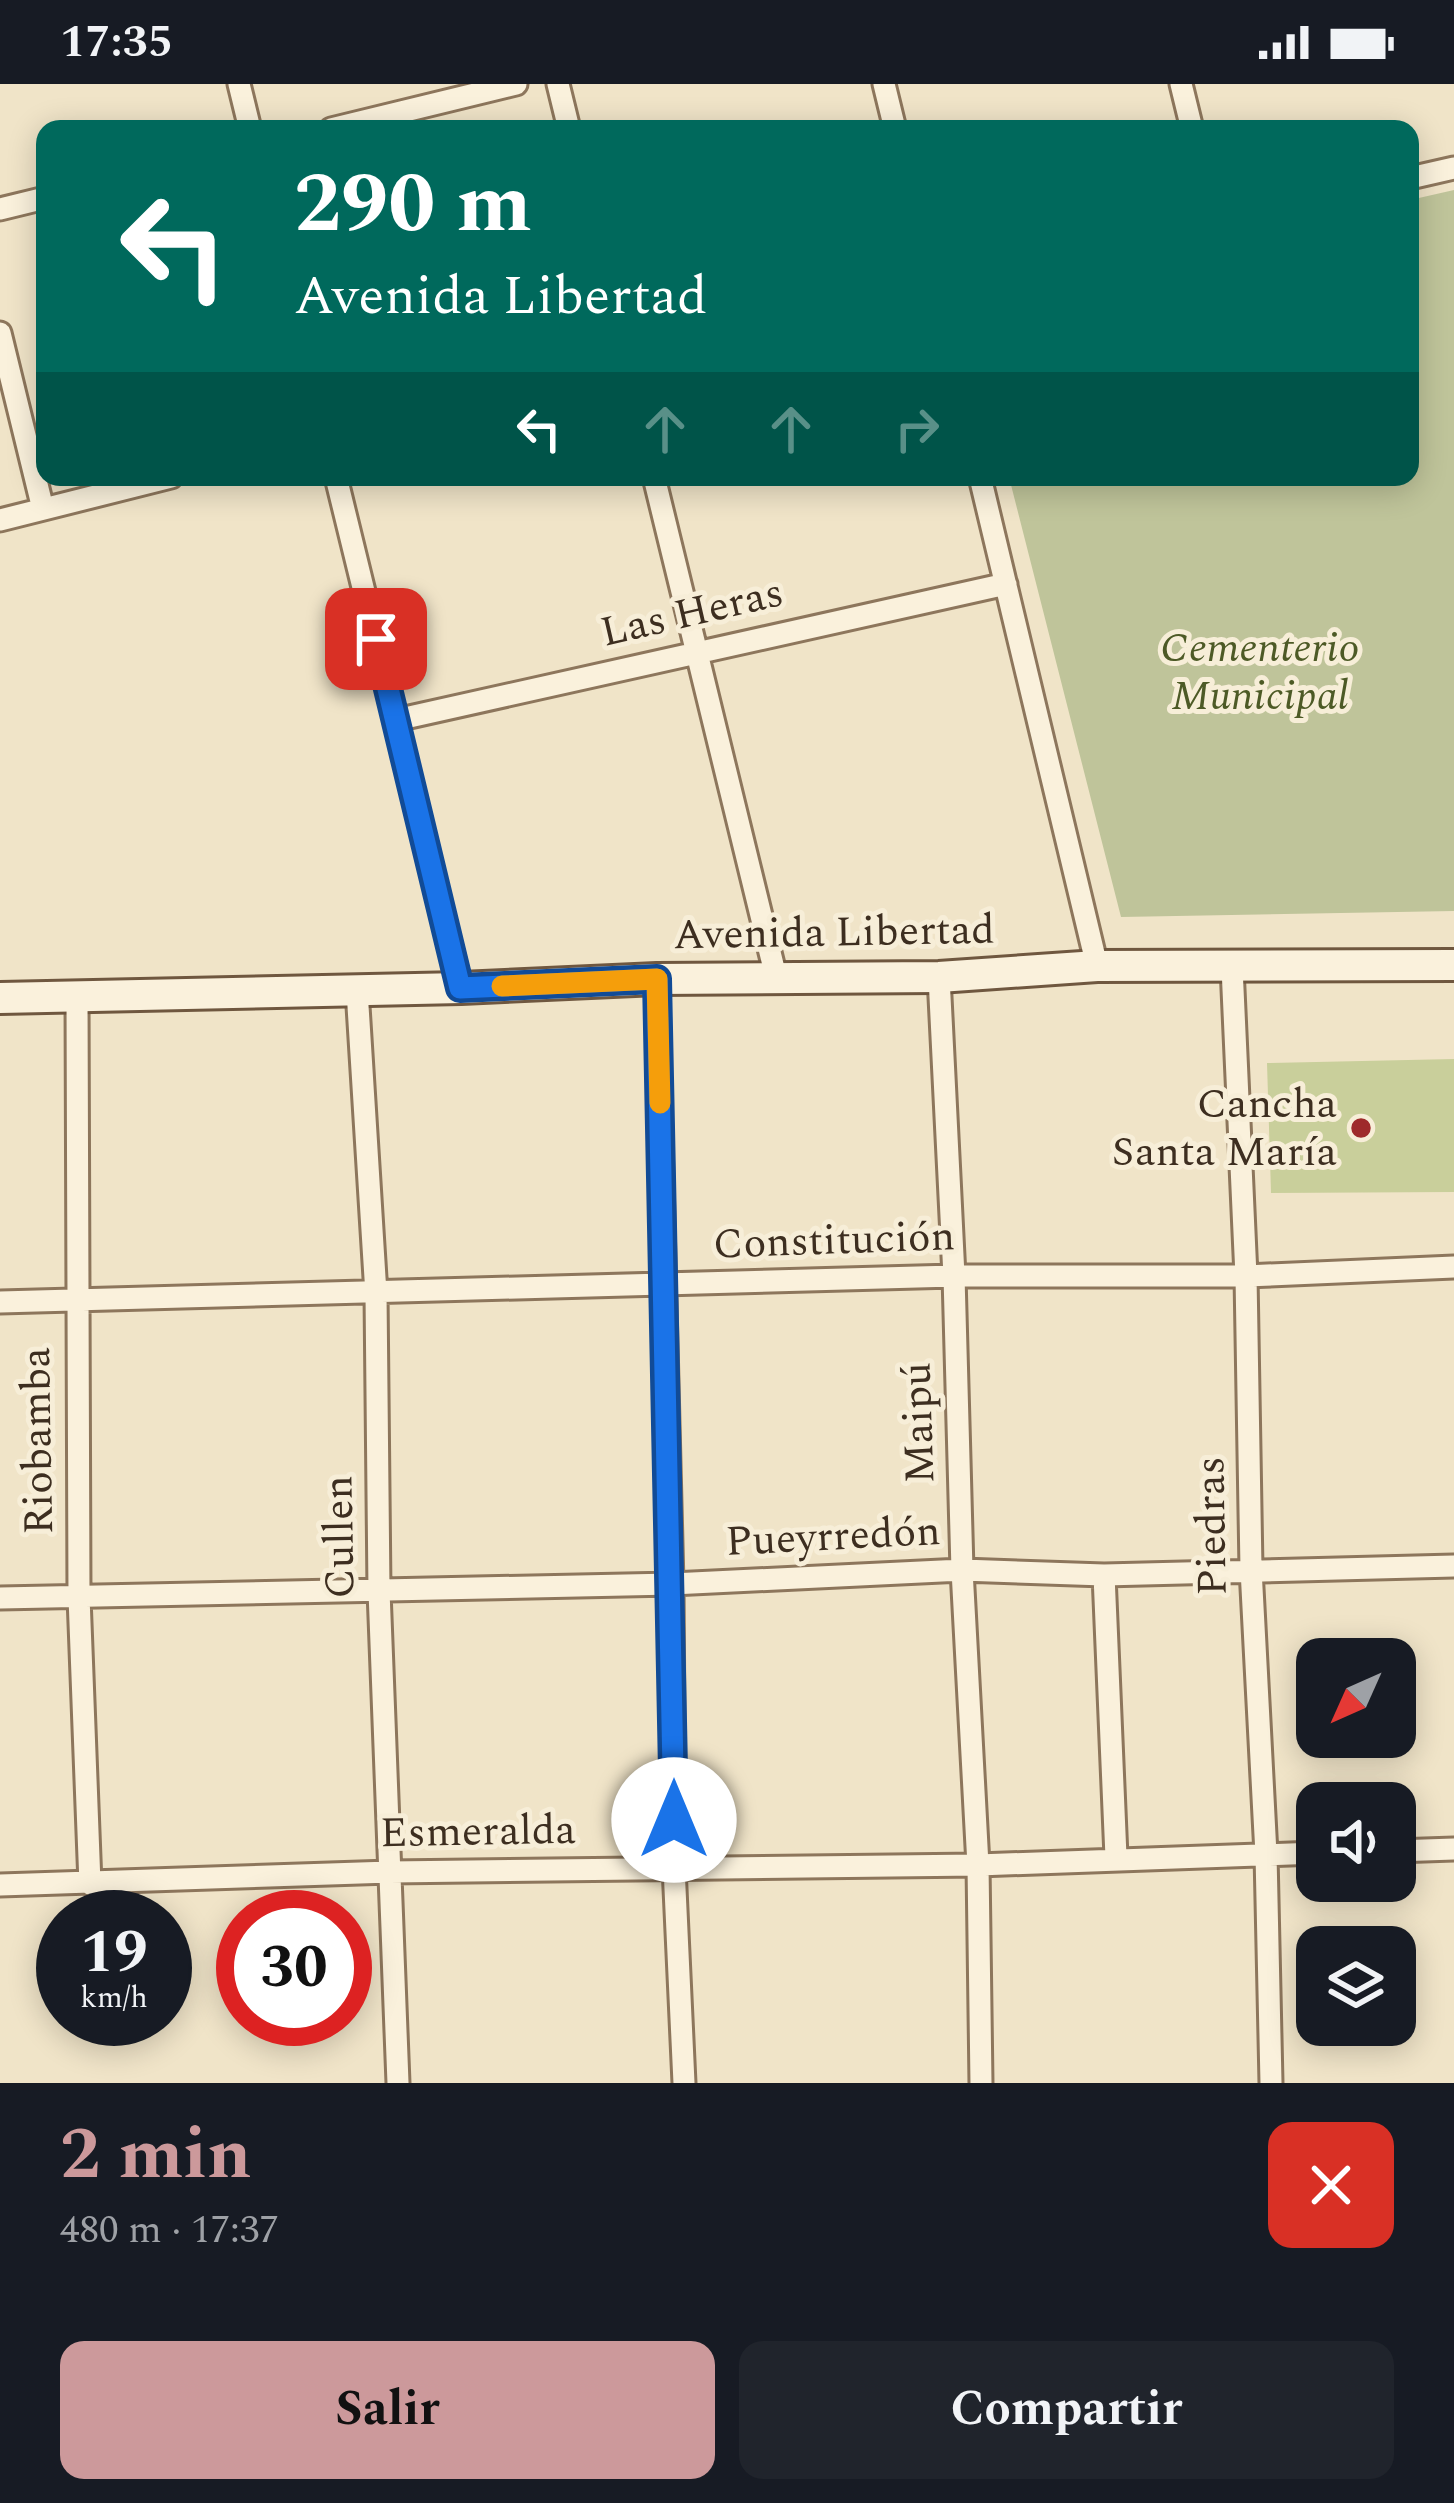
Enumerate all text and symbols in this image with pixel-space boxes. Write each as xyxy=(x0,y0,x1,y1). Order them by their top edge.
text: 17:35 xyxy=(60,8,173,77)
text: 290 m xyxy=(294,141,532,269)
icon: left xyxy=(96,168,252,324)
text: Avenida Libertad xyxy=(294,256,707,338)
icon: left xyxy=(506,396,572,462)
icon: ahead xyxy=(632,396,698,462)
icon: ahead xyxy=(758,396,824,462)
icon: right xyxy=(884,396,950,462)
street label: Las Heras xyxy=(594,561,790,665)
pin xyxy=(325,588,427,690)
icon: arrive xyxy=(343,606,409,672)
park label: Cementerio Municipal xyxy=(1160,617,1360,728)
street label: Avenida Libertad xyxy=(673,899,995,967)
place label: Cancha Santa María xyxy=(1112,1073,1337,1184)
marker: Cancha Santa María xyxy=(1348,1115,1374,1141)
street label: Constitución xyxy=(712,1205,956,1277)
street label: Riobamba xyxy=(5,1346,71,1535)
street label: Maipú xyxy=(885,1361,953,1485)
street label: Piedras xyxy=(1179,1456,1245,1596)
street label: Cullen xyxy=(307,1475,373,1599)
street label: Pueyrredón xyxy=(724,1500,942,1574)
north arrow xyxy=(1296,1638,1416,1758)
map controls xyxy=(1296,1638,1416,2046)
position arrow xyxy=(611,1757,737,1883)
button: sound xyxy=(1296,1782,1416,1902)
street label: Esmeralda xyxy=(380,1799,577,1865)
speed limit sign: 30 xyxy=(216,1890,372,2046)
text: 19 xyxy=(80,1907,148,1999)
button: layers xyxy=(1296,1926,1416,2046)
text: km/h xyxy=(80,1975,148,2021)
text: 2 min xyxy=(60,2101,252,2210)
button: close xyxy=(1268,2122,1394,2248)
text: 480 m · 17:37 xyxy=(60,2201,279,2260)
button: Salir xyxy=(60,2341,715,2479)
button: Compartir xyxy=(739,2341,1394,2479)

